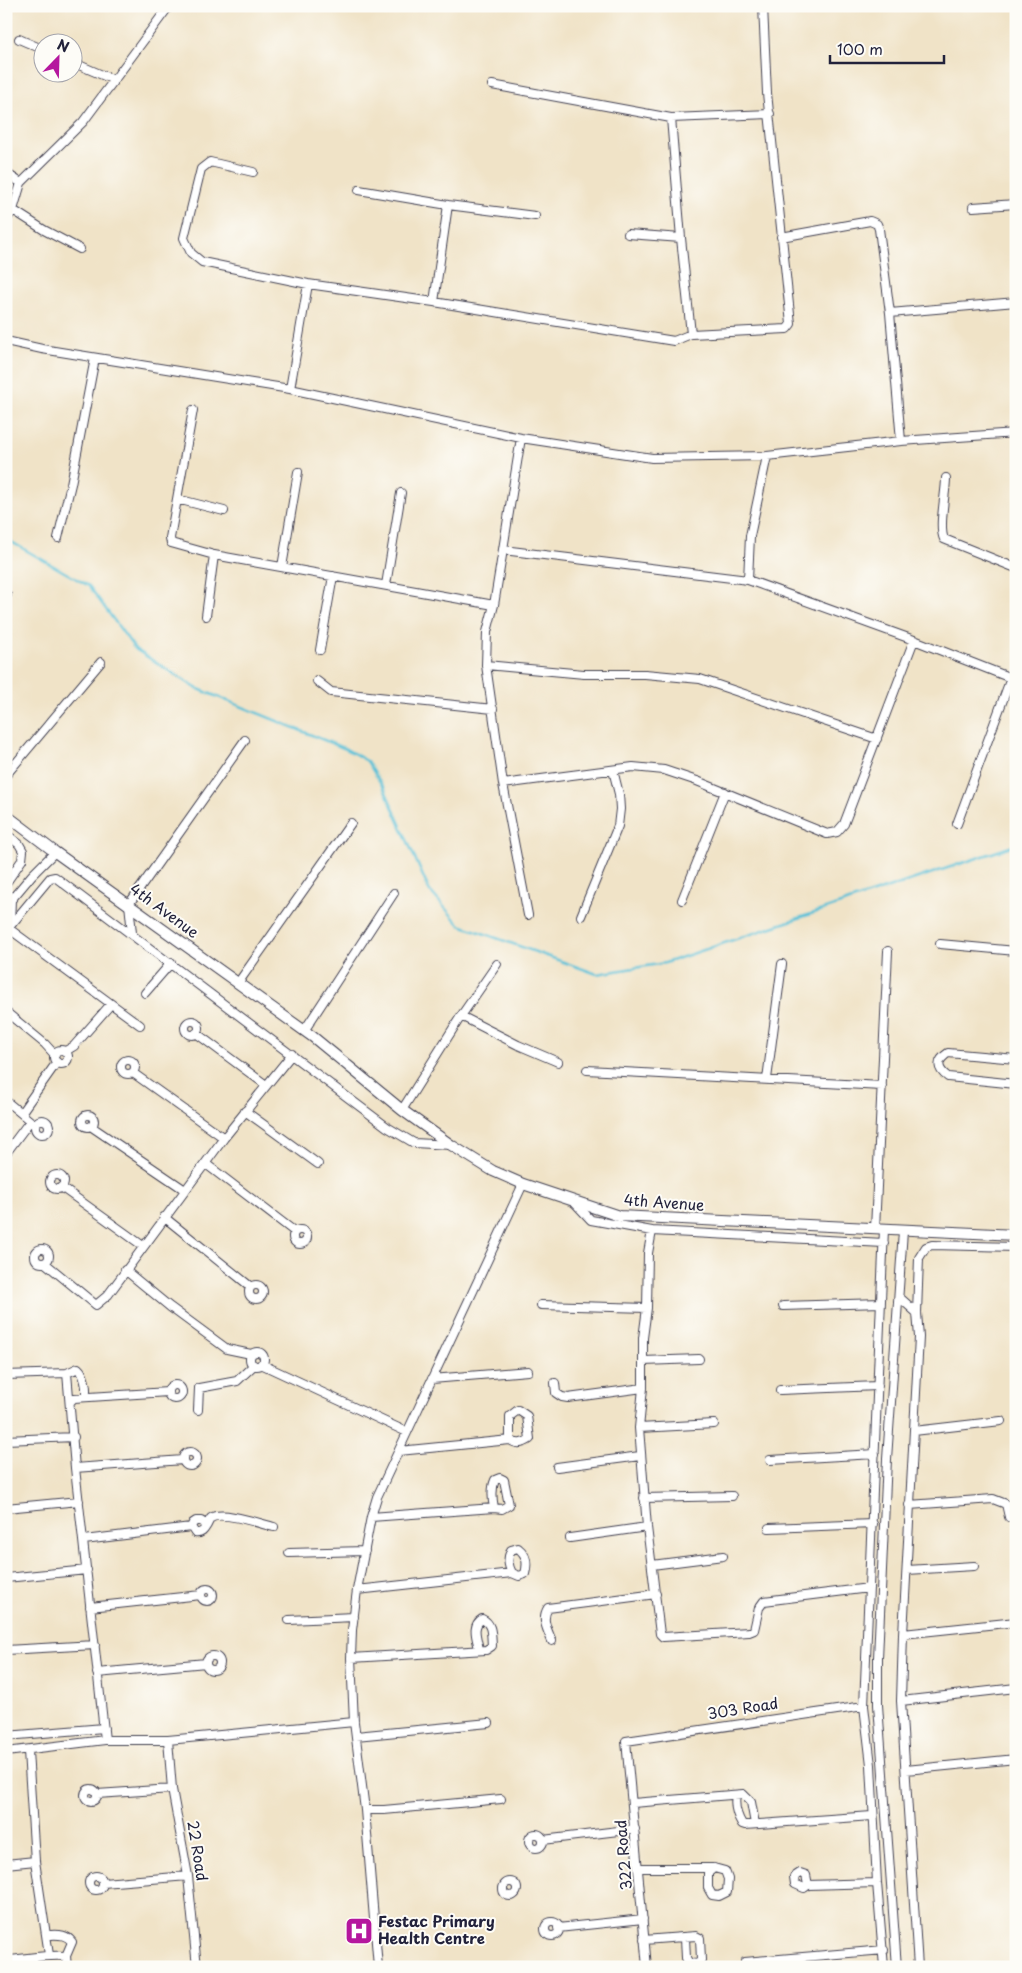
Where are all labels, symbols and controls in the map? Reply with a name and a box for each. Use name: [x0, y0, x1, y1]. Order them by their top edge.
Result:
north arrow: [32, 32, 82, 82]
scale bar: [830, 32, 943, 64]
text: N: [54, 34, 72, 57]
text: 100 m: [837, 37, 883, 60]
street label: 4th Avenue: [126, 877, 204, 943]
street label: 4th Avenue: [623, 1187, 705, 1216]
street label: 303 Road: [706, 1691, 780, 1724]
street label: 22 Road: [182, 1819, 215, 1883]
street label: 322 Road: [608, 1819, 637, 1891]
place label: Festac Primary Health Centre: [378, 1909, 495, 1949]
hospital icon: Festac Primary Health Centre: [344, 1916, 374, 1946]

